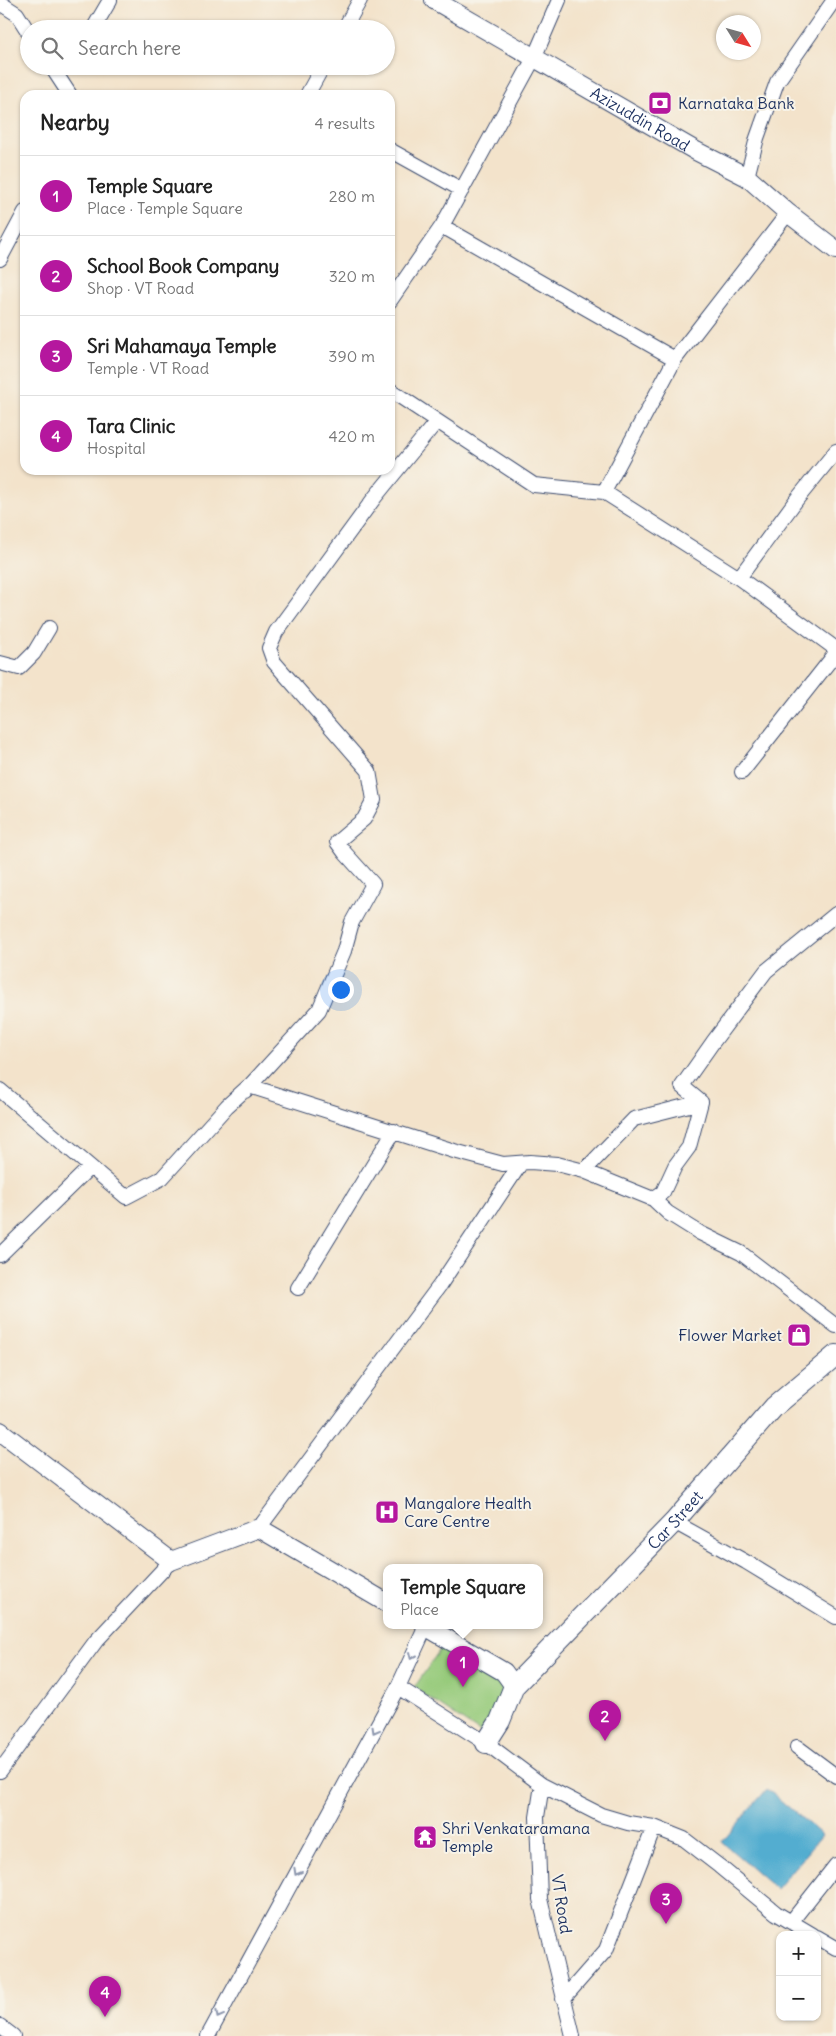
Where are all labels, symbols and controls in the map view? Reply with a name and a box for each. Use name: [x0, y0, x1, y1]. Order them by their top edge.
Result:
north arrow: [716, 15, 761, 60]
search box: [20, 20, 395, 75]
icon: search: [38, 34, 66, 62]
text: Search here: [78, 36, 181, 60]
street label: Azizuddin Road: [587, 82, 694, 155]
bank icon: Karnataka Bank: [647, 90, 673, 116]
place label: Karnataka Bank: [678, 93, 794, 113]
text: Nearby: [40, 109, 110, 136]
text: 4 results: [314, 113, 375, 133]
text: Temple Square: [87, 174, 213, 198]
text: 1: [53, 186, 59, 206]
text: 280 m: [329, 186, 375, 206]
text: Place · Temple Square: [87, 198, 243, 218]
text: School Book Company: [87, 254, 279, 278]
text: 2: [52, 266, 60, 286]
text: 320 m: [329, 266, 375, 286]
text: Shop · VT Road: [87, 278, 194, 298]
text: Sri Mahamaya Temple: [87, 334, 276, 358]
text: 3: [51, 346, 61, 366]
text: 390 m: [328, 346, 375, 366]
text: Temple · VT Road: [87, 358, 209, 378]
text: Tara Clinic: [87, 414, 175, 438]
text: 4: [51, 426, 61, 446]
text: 420 m: [329, 426, 375, 446]
text: Hospital: [87, 438, 146, 458]
your location: [328, 977, 354, 1003]
shop icon: Flower Market: [786, 1322, 812, 1348]
place label: Flower Market: [678, 1325, 783, 1345]
street label: Car Street: [643, 1486, 707, 1553]
place label: Mangalore Health Care Centre: [404, 1493, 532, 1531]
hospital icon: Mangalore Health Care Centre: [374, 1499, 400, 1525]
popup: [383, 1564, 543, 1629]
text: Temple Square: [400, 1575, 526, 1599]
text: Place: [400, 1599, 439, 1619]
pin: 1: [447, 1646, 479, 1687]
one-way arrow: [407, 1651, 418, 1660]
pin: 2: [589, 1700, 621, 1741]
one-way arrow: [371, 1724, 381, 1733]
place label: Shri Venkataramana Temple: [442, 1818, 590, 1856]
temple icon: Shri Venkataramana Temple: [412, 1824, 438, 1850]
one-way arrow: [293, 1867, 303, 1876]
street label: VT Road: [547, 1873, 577, 1935]
pin: 3: [650, 1883, 682, 1924]
map controls: [776, 1931, 821, 2021]
button: +: [776, 1931, 821, 1976]
pin: 4: [89, 1976, 121, 2017]
button: −: [776, 1976, 821, 2021]
one-way arrow: [216, 2010, 226, 2019]

